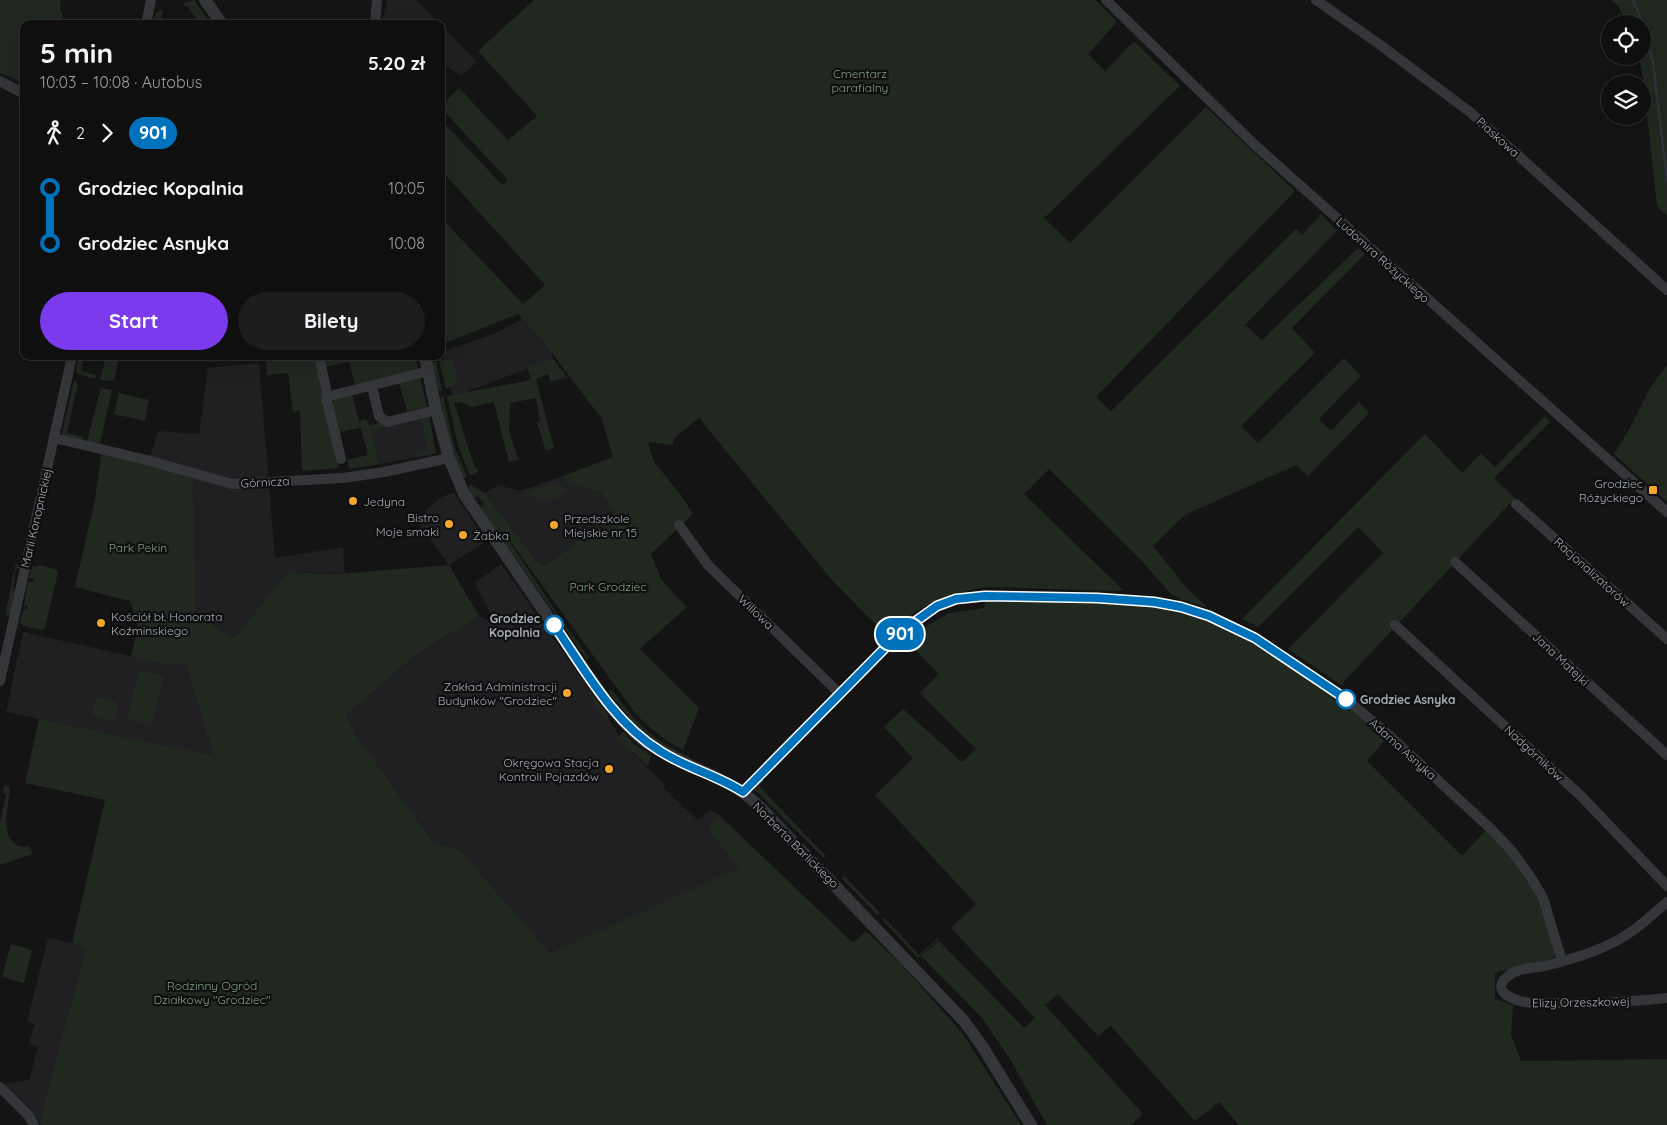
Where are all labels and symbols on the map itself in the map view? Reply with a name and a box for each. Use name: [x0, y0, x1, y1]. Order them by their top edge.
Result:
park label: Cmentarz parafialny: [832, 66, 888, 95]
street label: Piaskowa: [1474, 114, 1522, 160]
street label: Ludomira Różyckiego: [1333, 214, 1433, 306]
street label: Marii Konopnickiej: [17, 467, 55, 569]
street label: Górnicza: [240, 473, 290, 491]
place label: Grodziec Różyckiego: [1579, 476, 1643, 505]
marker: Grodziec Różyckiego: [1647, 484, 1659, 496]
place label: Jedyna: [363, 494, 405, 509]
marker: Jedyna: [347, 495, 359, 507]
place label: Bistro Moje smaki: [376, 510, 439, 539]
place label: Przedszkole Miejskie nr 15: [564, 511, 637, 540]
marker: Bistro Moje smaki: [443, 518, 455, 530]
marker: Przedszkole Miejskie nr 15: [548, 519, 560, 531]
place label: Żabka: [473, 528, 509, 543]
marker: Żabka: [457, 529, 469, 541]
street label: Racjonalizatorów: [1551, 534, 1633, 610]
park label: Park Pekin: [109, 540, 167, 555]
park label: Park Grodziec: [569, 579, 647, 594]
street label: Willowa: [735, 592, 777, 632]
place label: Kościół bł. Honorata Koźminskiego: [111, 609, 222, 638]
place label: Grodziec Kopalnia: [489, 611, 540, 640]
marker: Grodziec Kopalnia: [544, 615, 564, 635]
marker: Kościół bł. Honorata Koźminskiego: [95, 617, 107, 629]
line badge: 901: [871, 618, 929, 650]
street label: Jana Matejki: [1530, 629, 1592, 689]
place label: Zakład Administracji Budynków "Grodziec": [438, 679, 557, 708]
marker: Zakład Administracji Budynków "Grodziec": [561, 687, 573, 699]
marker: Grodziec Asnyka: [1336, 689, 1356, 709]
place label: Grodziec Asnyka: [1360, 692, 1456, 707]
street label: Adama Asnyka: [1367, 715, 1439, 783]
street label: Nadgórników: [1502, 722, 1566, 784]
place label: Okręgowa Stacja Kontroli Pojazdów: [499, 755, 599, 784]
marker: Okręgowa Stacja Kontroli Pojazdów: [603, 763, 615, 775]
street label: Norberta Barlickiego: [750, 799, 842, 891]
park label: Rodzinny Ogród Działkowy "Grodziec": [153, 978, 271, 1007]
street label: Elizy Orzeszkowej: [1532, 994, 1630, 1010]

